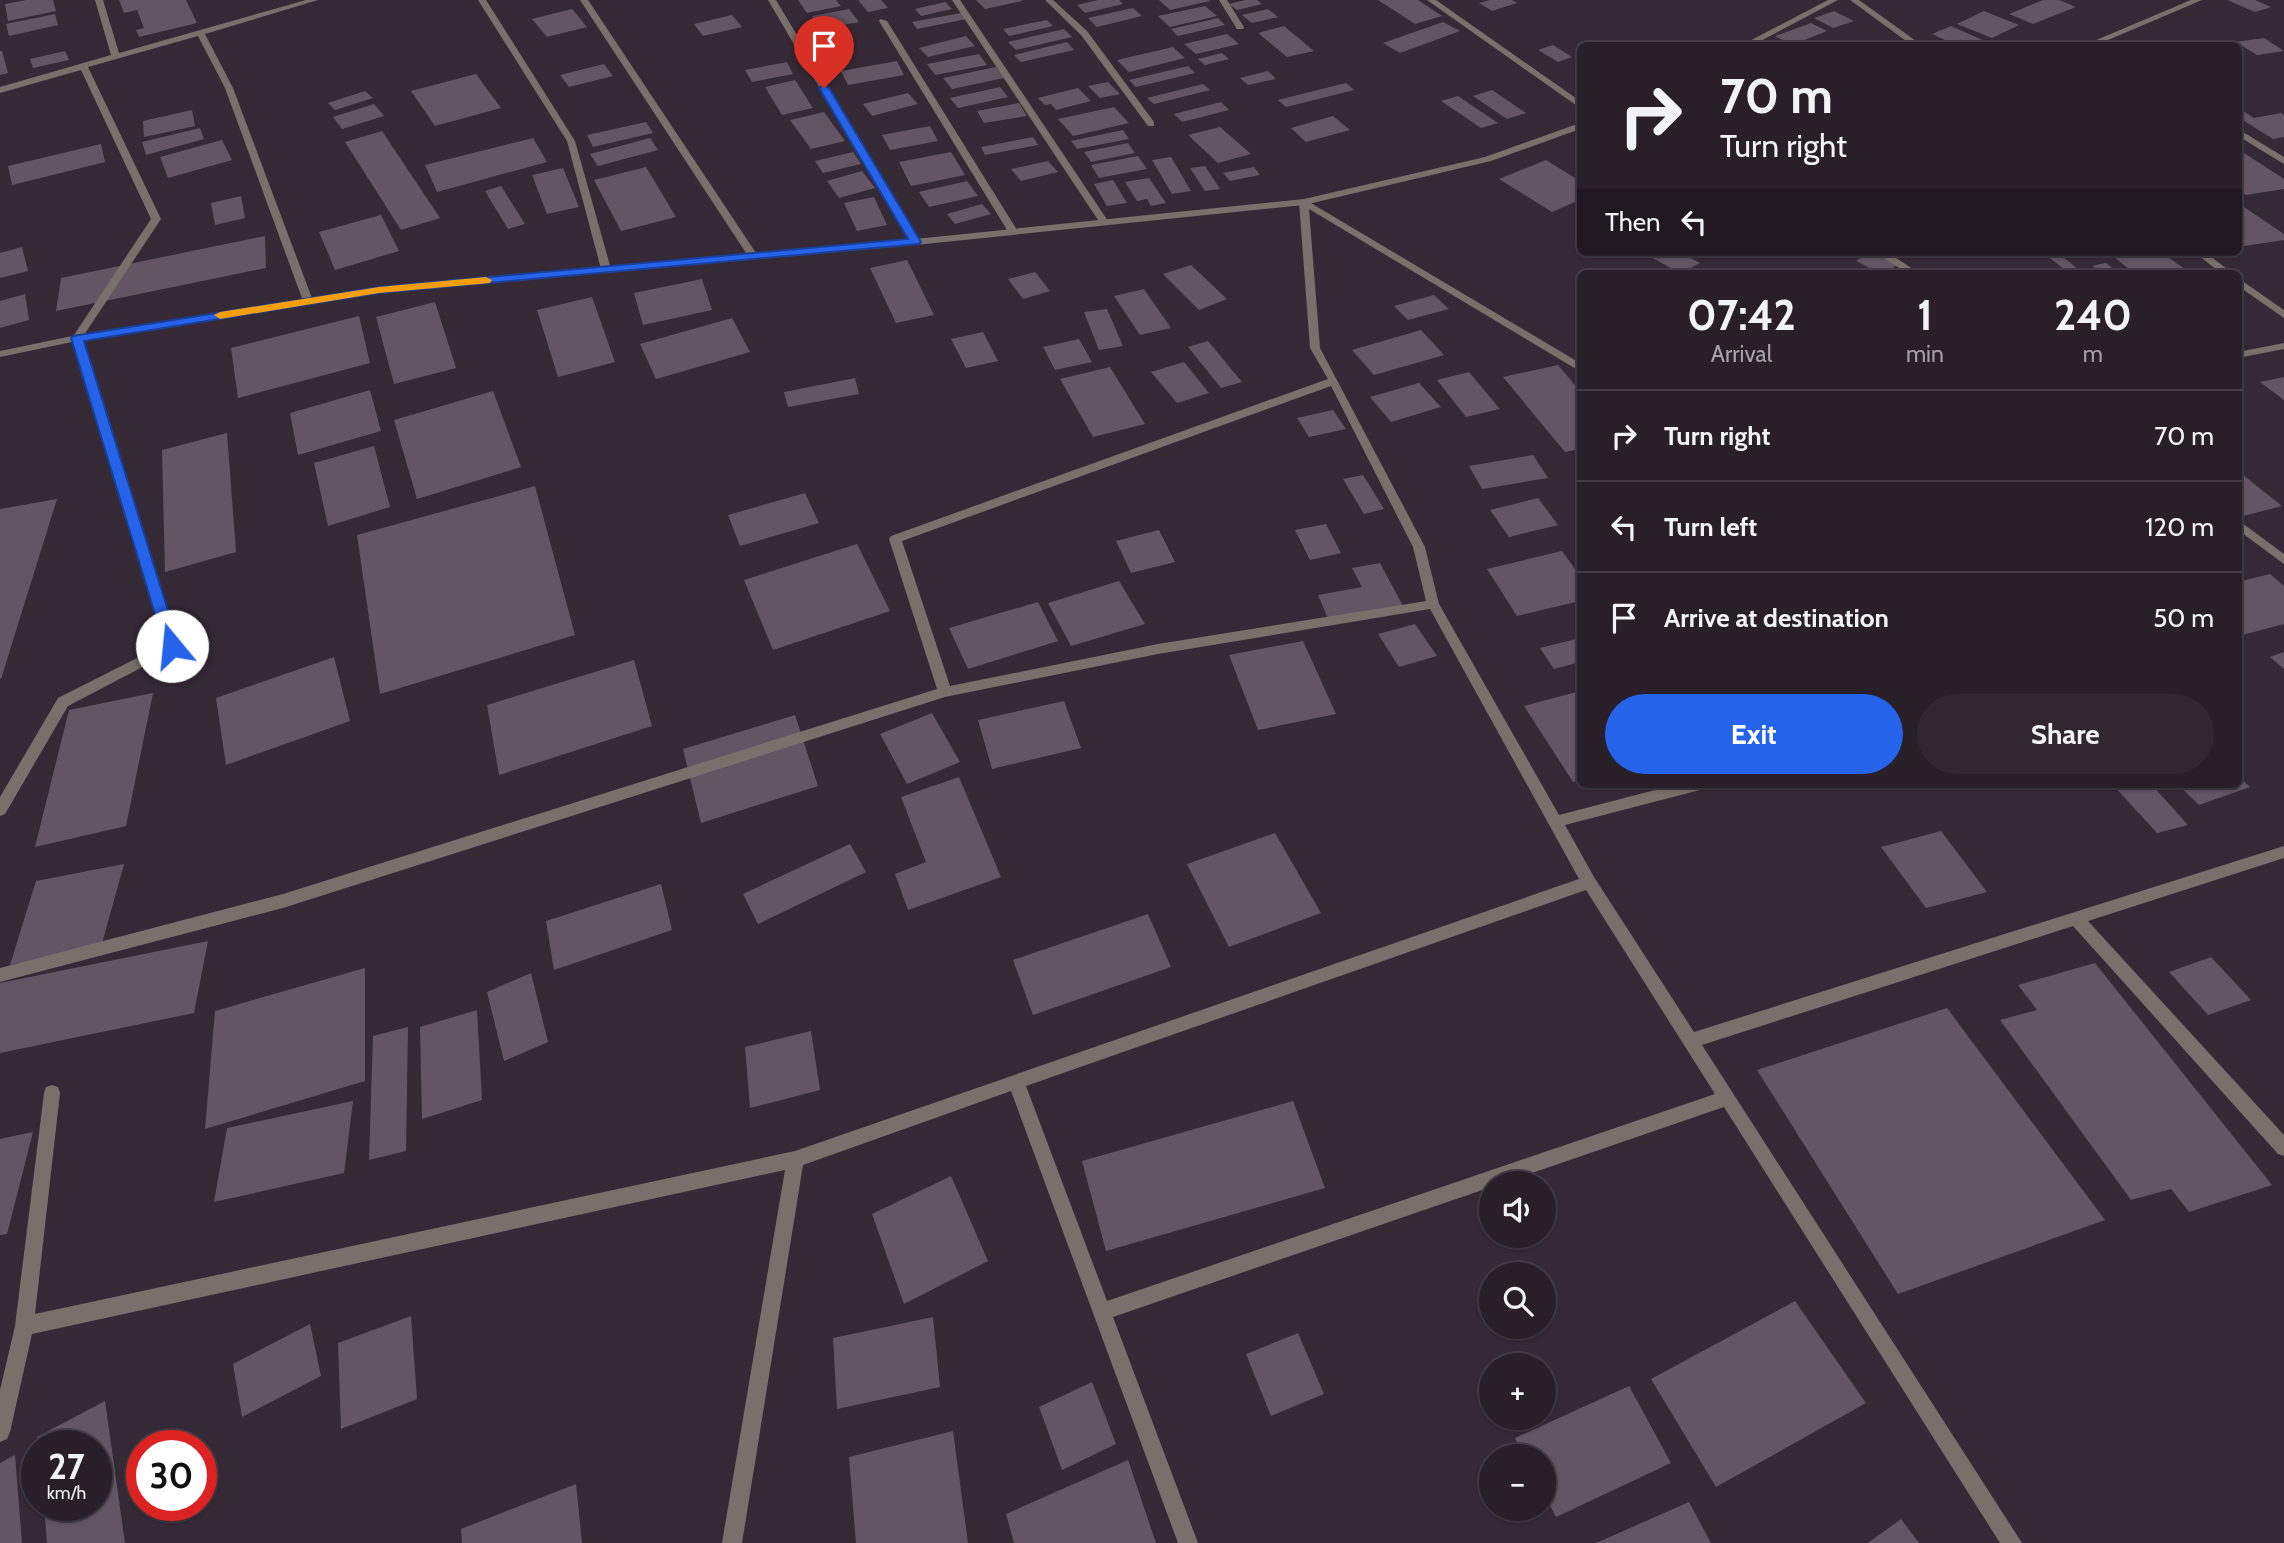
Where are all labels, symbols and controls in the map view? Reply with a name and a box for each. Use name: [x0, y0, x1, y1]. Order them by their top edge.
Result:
pin: [794, 16, 854, 88]
icon: arrive: [805, 27, 843, 65]
text: 70 m: [1720, 66, 1833, 125]
icon: right: [1605, 70, 1696, 161]
text: Turn right: [1720, 126, 1847, 165]
icon: left: [1675, 203, 1713, 241]
text: Then: [1605, 206, 1661, 238]
text: 07:42: [1687, 289, 1796, 341]
text: 1: [1917, 289, 1933, 341]
text: 240: [2054, 289, 2132, 341]
text: Arrival: [1711, 340, 1772, 368]
text: min: [1906, 340, 1944, 368]
text: m: [2083, 340, 2103, 368]
icon: right: [1605, 417, 1643, 455]
text: Turn right: [1664, 420, 1770, 452]
text: 70 m: [2154, 420, 2214, 452]
icon: left: [1605, 508, 1643, 546]
text: Turn left: [1664, 511, 1757, 543]
text: 120 m: [2145, 511, 2214, 543]
icon: arrive: [1605, 599, 1643, 637]
text: Arrive at destination: [1664, 602, 1889, 634]
text: 50 m: [2153, 602, 2214, 634]
position arrow: [135, 609, 209, 683]
button: Exit: [1605, 694, 1903, 774]
button: Share: [1917, 694, 2214, 774]
map controls: [1479, 1171, 1556, 1521]
button: sound: [1479, 1171, 1556, 1248]
button: search: [1479, 1262, 1556, 1339]
button: +: [1479, 1353, 1556, 1430]
speed limit sign: 30: [126, 1430, 217, 1521]
button: −: [1479, 1444, 1556, 1521]
text: 27: [48, 1445, 85, 1488]
text: km/h: [47, 1482, 86, 1504]

